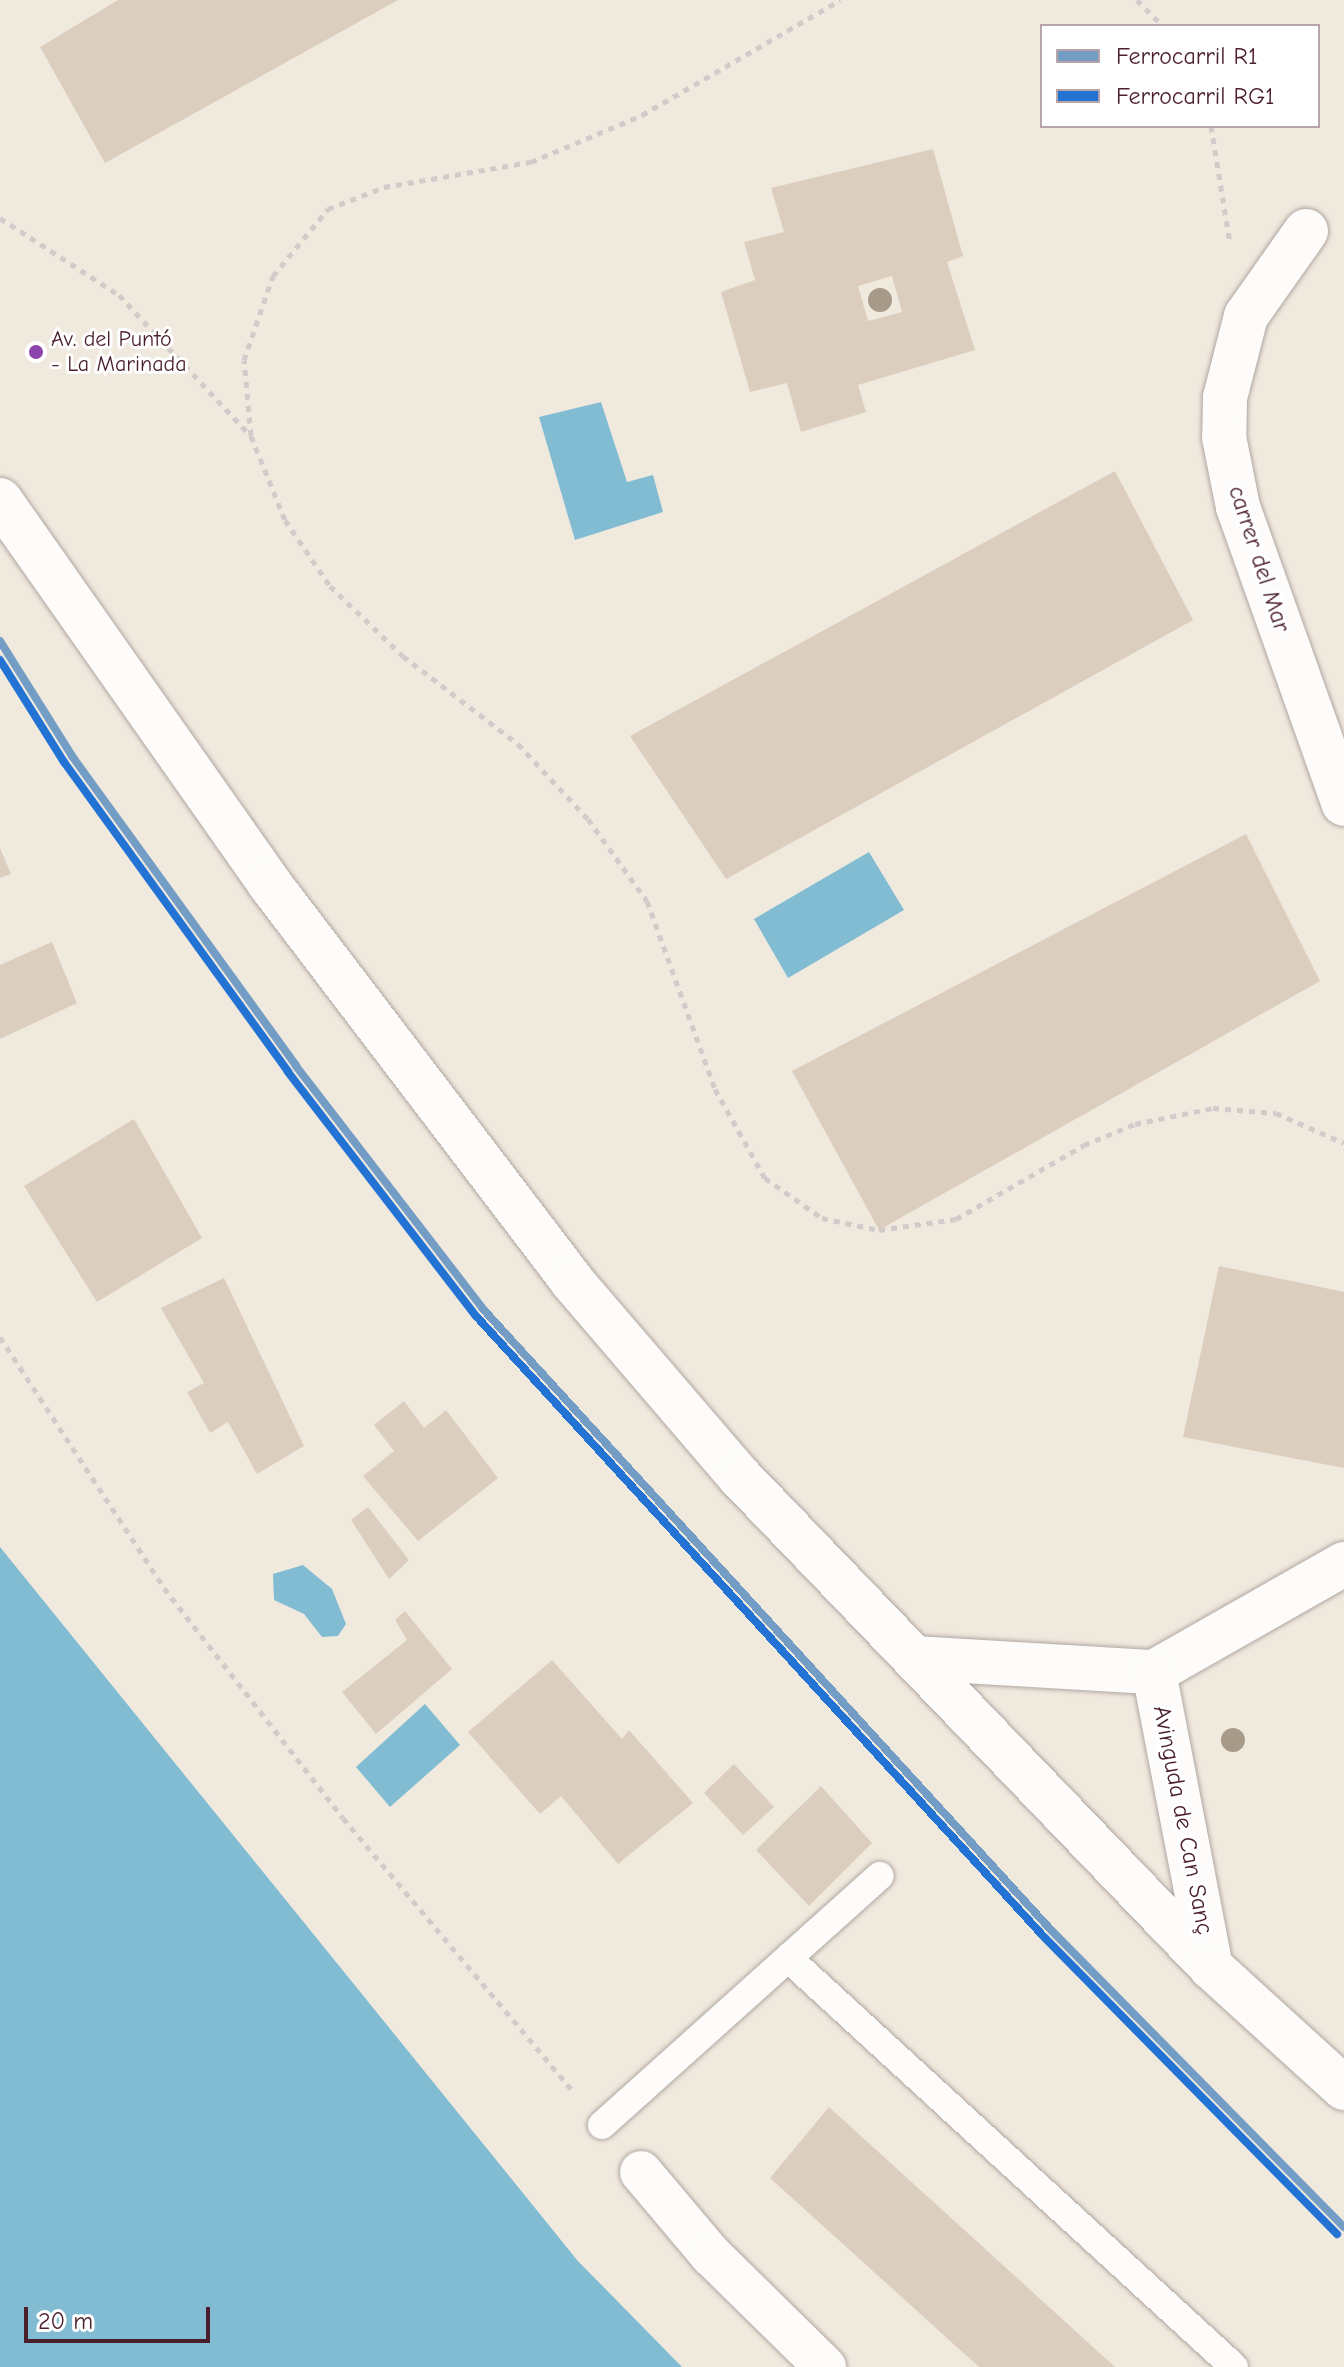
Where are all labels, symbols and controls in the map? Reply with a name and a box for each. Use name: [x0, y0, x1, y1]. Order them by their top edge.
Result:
legend: [1040, 24, 1320, 128]
text: Ferrocarril R1: [1116, 42, 1257, 70]
text: Ferrocarril RG1: [1116, 82, 1275, 110]
place label: Av. del Puntó - La Marinada: [51, 326, 187, 378]
marker: Av. del Puntó - La Marinada: [28, 344, 44, 360]
street label: carrer del Mar: [1222, 482, 1296, 636]
street label: Avinguda de Can Sanç: [1147, 1703, 1219, 1937]
scale bar: [28, 2291, 214, 2341]
text: 20 m: [38, 2307, 93, 2335]

